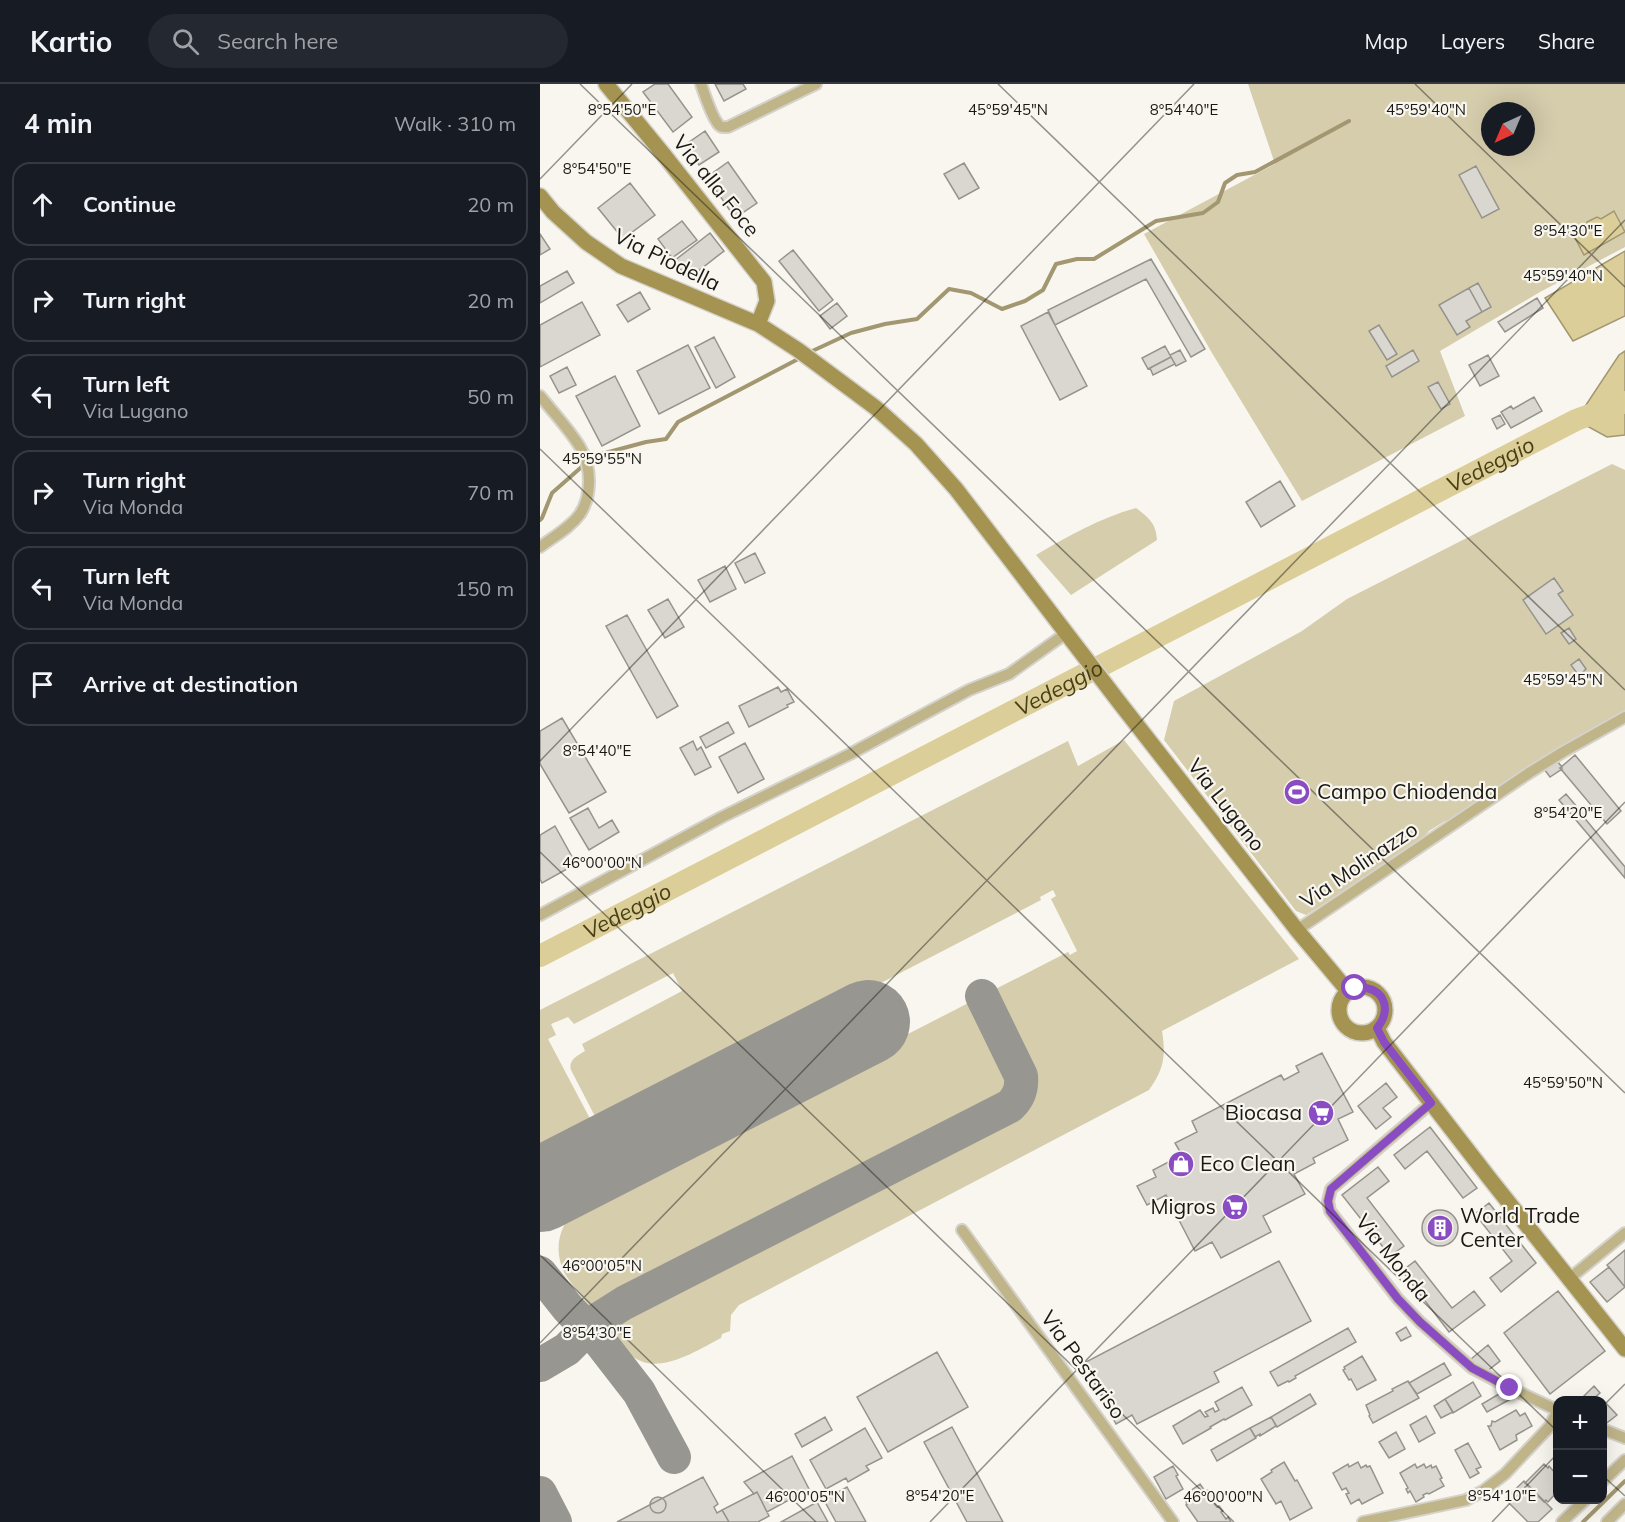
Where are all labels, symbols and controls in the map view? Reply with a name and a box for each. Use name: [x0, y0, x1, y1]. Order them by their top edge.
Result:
search box: [148, 14, 568, 68]
text: Kartio: [30, 24, 112, 59]
icon: search: [169, 25, 202, 58]
text: Search here: [217, 27, 338, 55]
text: Map: [1365, 28, 1408, 54]
text: Layers: [1441, 28, 1505, 54]
text: Share: [1538, 28, 1595, 54]
text: 8°54'50"E: [588, 100, 656, 119]
text: 45°59'45"N: [968, 100, 1048, 119]
text: 8°54'40"E: [1150, 100, 1218, 119]
text: 45°59'40"N: [1386, 100, 1466, 119]
north arrow: [1481, 102, 1535, 156]
text: 4 min: [24, 107, 93, 140]
text: Walk · 310 m: [394, 111, 516, 136]
street label: Via alla Foce: [668, 129, 766, 242]
text: 8°54'50"E: [563, 159, 631, 178]
icon: ahead: [26, 188, 59, 221]
text: Continue: [83, 190, 176, 218]
text: 20 m: [467, 192, 514, 217]
text: 8°54'30"E: [1534, 221, 1602, 240]
street label: Via Piodella: [610, 222, 725, 296]
text: 45°59'40"N: [1523, 266, 1603, 285]
icon: right: [26, 284, 59, 317]
text: Turn right: [83, 286, 186, 314]
text: 20 m: [467, 288, 514, 313]
text: Turn left: [83, 370, 170, 398]
icon: left: [26, 380, 59, 413]
text: 50 m: [467, 384, 514, 409]
text: Via Lugano: [83, 398, 188, 423]
water label: Vedeggio: [1441, 430, 1539, 499]
text: 45°59'55"N: [562, 449, 642, 468]
text: Turn right: [83, 466, 186, 494]
icon: right: [26, 476, 59, 509]
text: 70 m: [467, 480, 514, 505]
text: Via Monda: [83, 494, 183, 519]
text: Turn left: [83, 562, 170, 590]
icon: left: [26, 572, 59, 605]
text: 150 m: [455, 576, 514, 601]
text: Via Monda: [83, 590, 183, 615]
water label: Vedeggio: [1010, 653, 1108, 722]
icon: arrive: [26, 668, 59, 701]
text: Arrive at destination: [83, 670, 298, 698]
text: 45°59'45"N: [1523, 670, 1603, 689]
text: 8°54'40"E: [563, 741, 631, 760]
street label: Via Lugano: [1182, 753, 1271, 856]
sports icon: Campo Chiodenda: [1282, 777, 1312, 807]
place label: Campo Chiodenda: [1317, 778, 1497, 804]
text: 8°54'20"E: [1534, 803, 1602, 822]
street label: Via Molinazzo: [1295, 815, 1422, 913]
text: 46°00'00"N: [562, 853, 642, 872]
water label: Vedeggio: [578, 877, 676, 945]
route start: [1341, 974, 1367, 1000]
text: 45°59'50"N: [1523, 1073, 1603, 1092]
supermarket icon: Biocasa: [1306, 1098, 1336, 1128]
place label: Biocasa: [1225, 1099, 1302, 1125]
shop icon: Eco Clean: [1166, 1149, 1196, 1179]
place label: Eco Clean: [1200, 1150, 1296, 1176]
supermarket icon: Migros: [1220, 1192, 1250, 1222]
place label: Migros: [1150, 1193, 1216, 1219]
place label: World Trade Center: [1460, 1202, 1580, 1252]
street label: Via Monda: [1351, 1208, 1437, 1306]
building icon: World Trade Center: [1425, 1213, 1455, 1243]
text: 46°00'05"N: [562, 1256, 642, 1275]
street label: Via Pestariso: [1036, 1305, 1132, 1424]
text: 8°54'30"E: [563, 1323, 631, 1342]
route end: [1496, 1374, 1522, 1400]
map controls: [1553, 1396, 1607, 1504]
button: +: [1553, 1396, 1607, 1450]
button: −: [1553, 1450, 1607, 1504]
text: 8°54'20"E: [906, 1486, 974, 1505]
text: 8°54'10"E: [1468, 1486, 1536, 1505]
text: 46°00'05"N: [765, 1487, 845, 1506]
text: 46°00'00"N: [1183, 1487, 1263, 1506]

